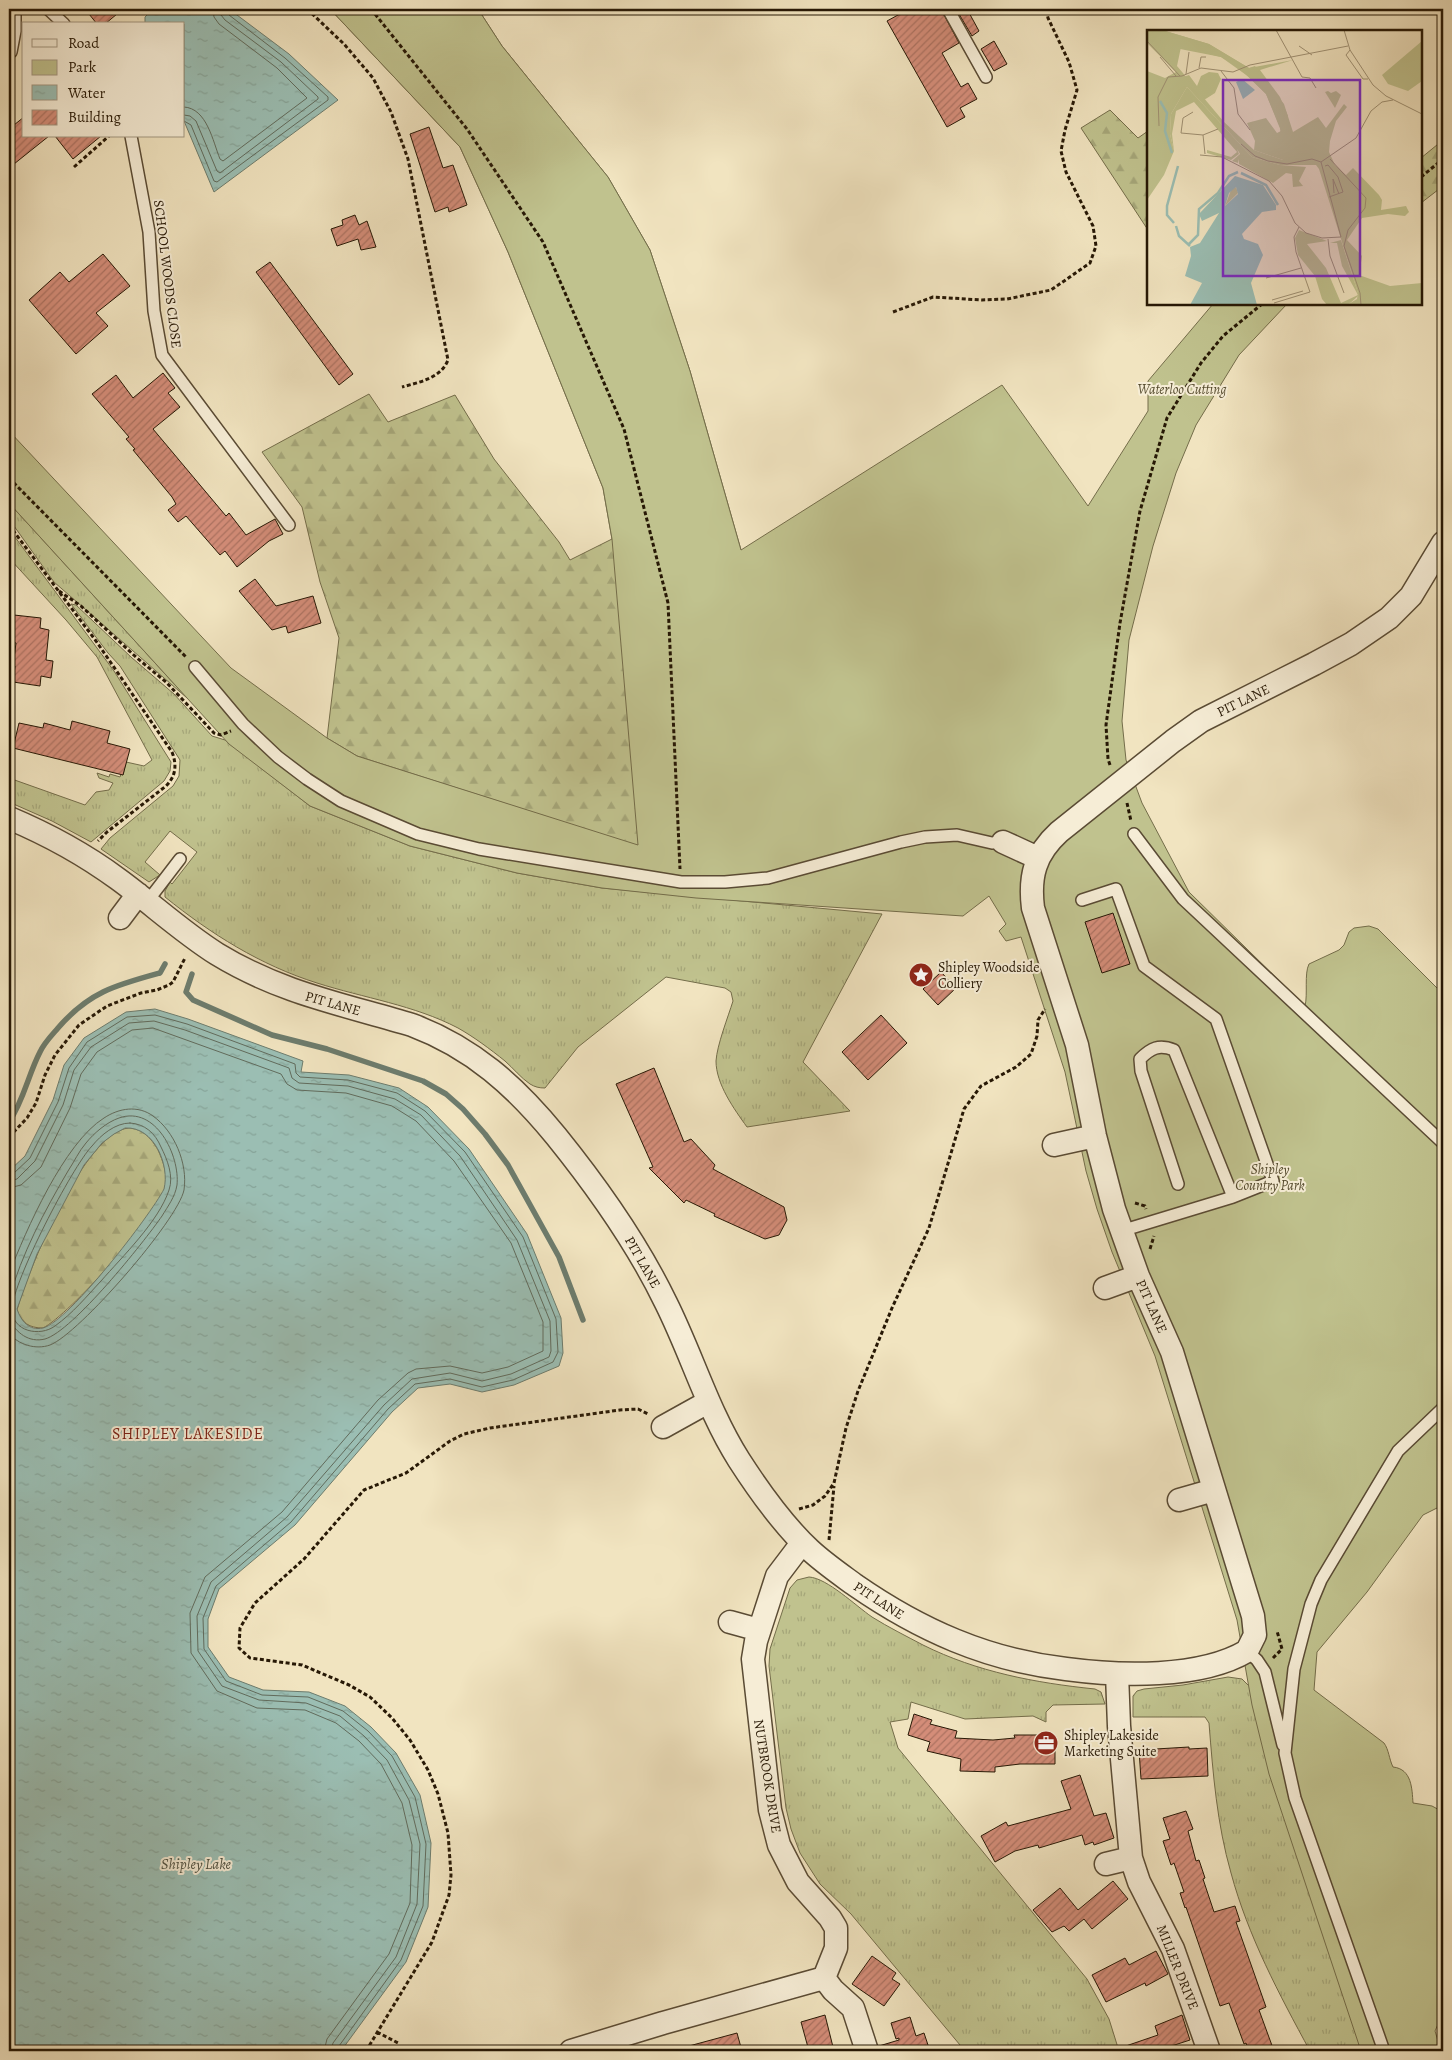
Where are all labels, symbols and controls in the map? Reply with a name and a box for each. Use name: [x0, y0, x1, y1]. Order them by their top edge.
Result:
legend: [22, 22, 185, 138]
inset map: [1147, 30, 1422, 305]
text: Road: [68, 33, 100, 53]
text: Park: [68, 57, 97, 77]
text: Water: [67, 83, 105, 103]
text: Building: [68, 107, 121, 127]
street label: SCHOOL WOODS CLOSE: [149, 199, 186, 349]
park label: Waterloo Cutting: [1138, 380, 1227, 399]
street label: PIT LANE: [1213, 679, 1273, 721]
place label: Shipley Woodside Colliery: [938, 958, 1040, 993]
place icon: Shipley Woodside Colliery: [908, 962, 934, 988]
street label: PIT LANE: [303, 987, 363, 1020]
park label: Shipley Country Park: [1235, 1160, 1305, 1195]
street label: PIT LANE: [620, 1233, 665, 1292]
street label: PIT LANE: [1131, 1276, 1172, 1336]
district label: SHIPLEY LAKESIDE: [112, 1423, 264, 1445]
street label: PIT LANE: [850, 1577, 908, 1624]
street label: NUTBROOK DRIVE: [749, 1718, 786, 1834]
place label: Shipley Lakeside Marketing Suite: [1064, 1726, 1159, 1761]
office icon: Shipley Lakeside Marketing Suite: [1033, 1730, 1059, 1756]
water label: Shipley Lake: [161, 1854, 232, 1874]
street label: MILLER DRIVE: [1152, 1922, 1203, 2013]

